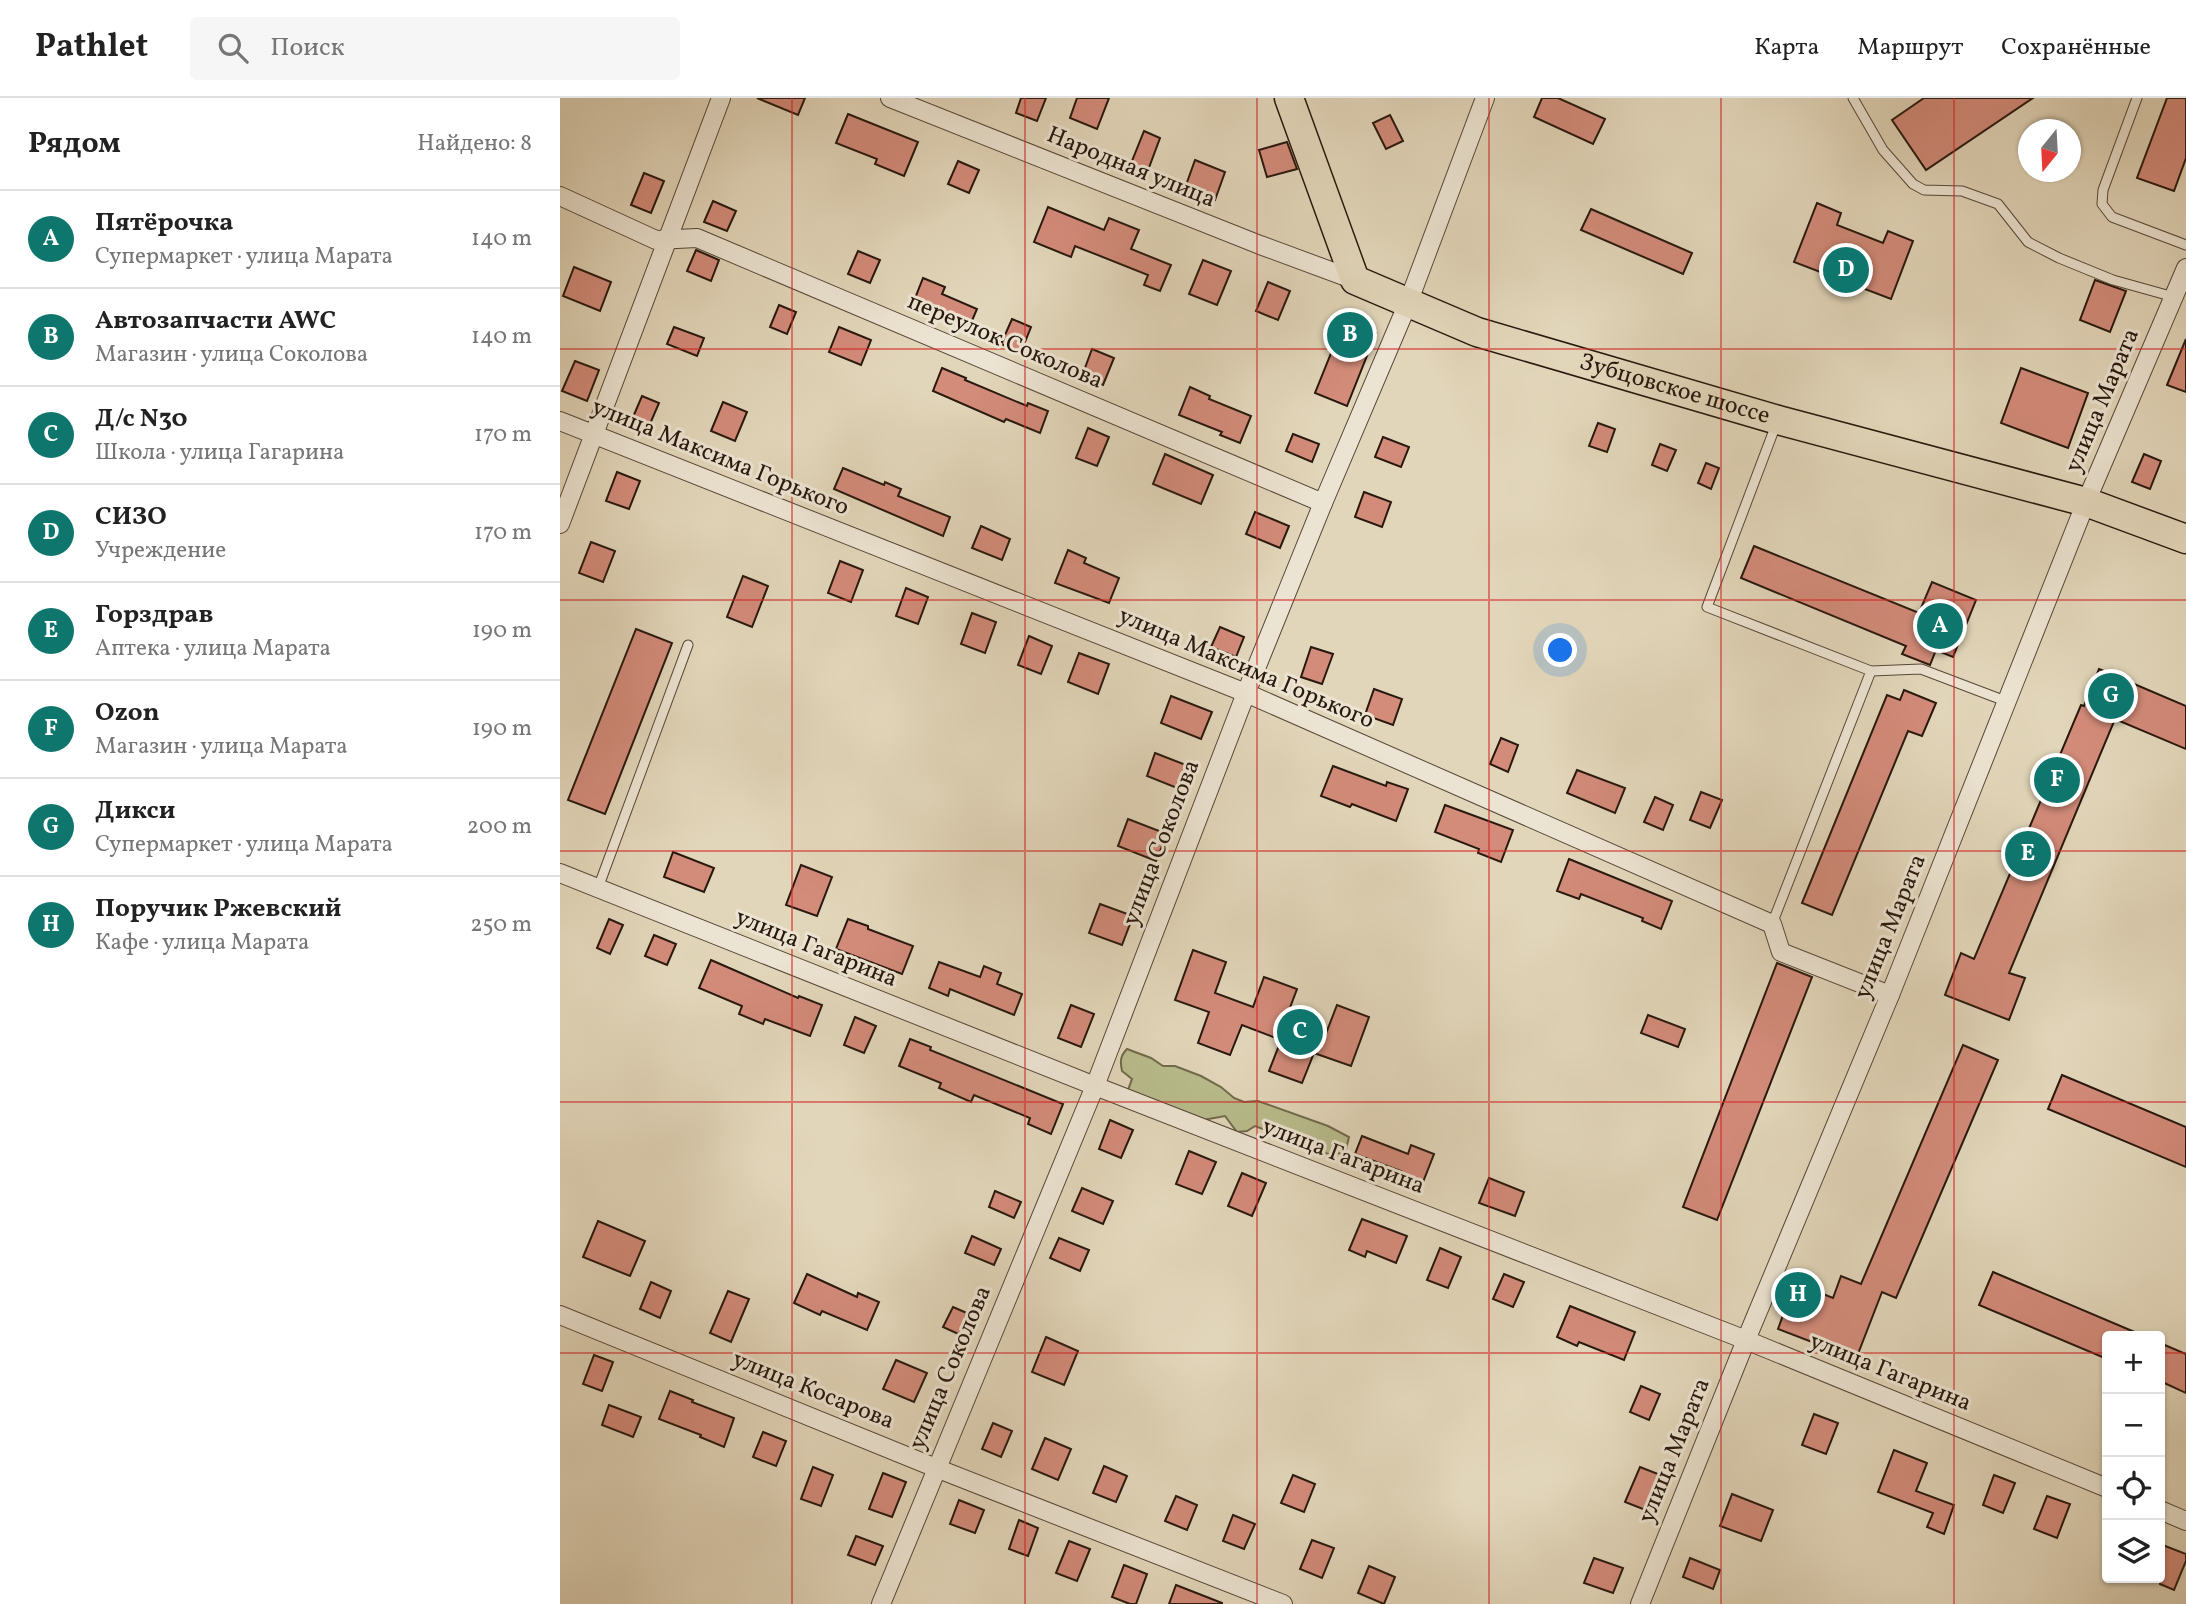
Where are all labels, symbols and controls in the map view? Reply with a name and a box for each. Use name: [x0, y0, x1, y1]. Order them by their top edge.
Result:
search box: [190, 17, 680, 80]
text: Pathlet: [35, 25, 148, 71]
icon: search: [214, 29, 252, 67]
text: Поиск: [270, 30, 345, 66]
text: Карта: [1754, 31, 1819, 65]
text: Маршрут: [1857, 31, 1963, 65]
text: Сохранённые: [2001, 31, 2151, 65]
street label: Народная улица: [1041, 119, 1221, 217]
north arrow: [2018, 119, 2081, 182]
text: Рядом: [28, 123, 121, 165]
text: Найдено: 8: [417, 128, 532, 160]
text: Пятёрочка: [95, 205, 233, 241]
text: A: [43, 223, 59, 255]
text: 140 m: [471, 223, 532, 255]
text: Супермаркет · улица Марата: [95, 241, 393, 273]
pin: D: [1823, 244, 1869, 296]
street label: переулок Соколова: [902, 285, 1108, 399]
text: Автозапчасти AWC: [95, 303, 336, 339]
pin: B: [1327, 309, 1373, 361]
text: B: [43, 321, 59, 353]
text: 140 m: [471, 321, 532, 353]
street label: улица Марата: [2057, 324, 2149, 478]
text: Магазин · улица Соколова: [95, 339, 368, 371]
street label: Зубцовское шоссе: [1575, 346, 1774, 434]
street label: улица Максима Горького: [586, 391, 854, 525]
text: Д/с N30: [95, 401, 188, 437]
text: C: [44, 419, 58, 451]
text: 170 m: [474, 419, 532, 451]
text: Школа · улица Гагарина: [95, 437, 344, 469]
text: СИЗО: [95, 499, 167, 535]
text: D: [43, 517, 59, 549]
text: 170 m: [474, 517, 532, 549]
text: Учреждение: [95, 535, 226, 567]
text: Горздрав: [95, 597, 213, 633]
street label: улица Максима Горького: [1113, 600, 1379, 738]
pin: A: [1917, 600, 1963, 652]
text: E: [44, 615, 58, 647]
text: 190 m: [472, 615, 532, 647]
text: Аптека · улица Марата: [95, 633, 331, 665]
your location: [1543, 633, 1577, 667]
pin: G: [2088, 670, 2134, 722]
text: Ozon: [95, 695, 160, 731]
text: F: [44, 713, 58, 745]
text: 190 m: [472, 713, 532, 745]
text: Магазин · улица Марата: [95, 731, 348, 763]
pin: F: [2034, 754, 2080, 806]
street label: улица Соколова: [1115, 755, 1209, 931]
text: Дикси: [95, 793, 175, 829]
text: G: [43, 811, 59, 843]
text: 200 m: [467, 811, 532, 843]
pin: E: [2005, 828, 2051, 880]
text: Супермаркет · улица Марата: [95, 829, 393, 861]
street label: улица Марата: [1846, 849, 1936, 1005]
text: Поручик Ржевский: [95, 891, 342, 927]
street label: улица Гагарина: [730, 901, 902, 997]
text: H: [42, 909, 60, 941]
text: 250 m: [470, 909, 532, 941]
text: Кафе · улица Марата: [95, 927, 309, 959]
pin: C: [1277, 1006, 1323, 1058]
street label: улица Гагарина: [1257, 1110, 1429, 1204]
pin: H: [1775, 1269, 1821, 1321]
street label: улица Соколова: [901, 1281, 1001, 1455]
street label: улица Гагарина: [1804, 1325, 1976, 1421]
map controls: [2102, 1331, 2165, 1583]
button: +: [2102, 1331, 2165, 1394]
street label: улица Косарова: [727, 1343, 899, 1439]
street label: улица Марата: [1630, 1373, 1720, 1529]
button: −: [2102, 1394, 2165, 1457]
button: locate: [2102, 1457, 2165, 1520]
button: layers: [2102, 1520, 2165, 1583]

